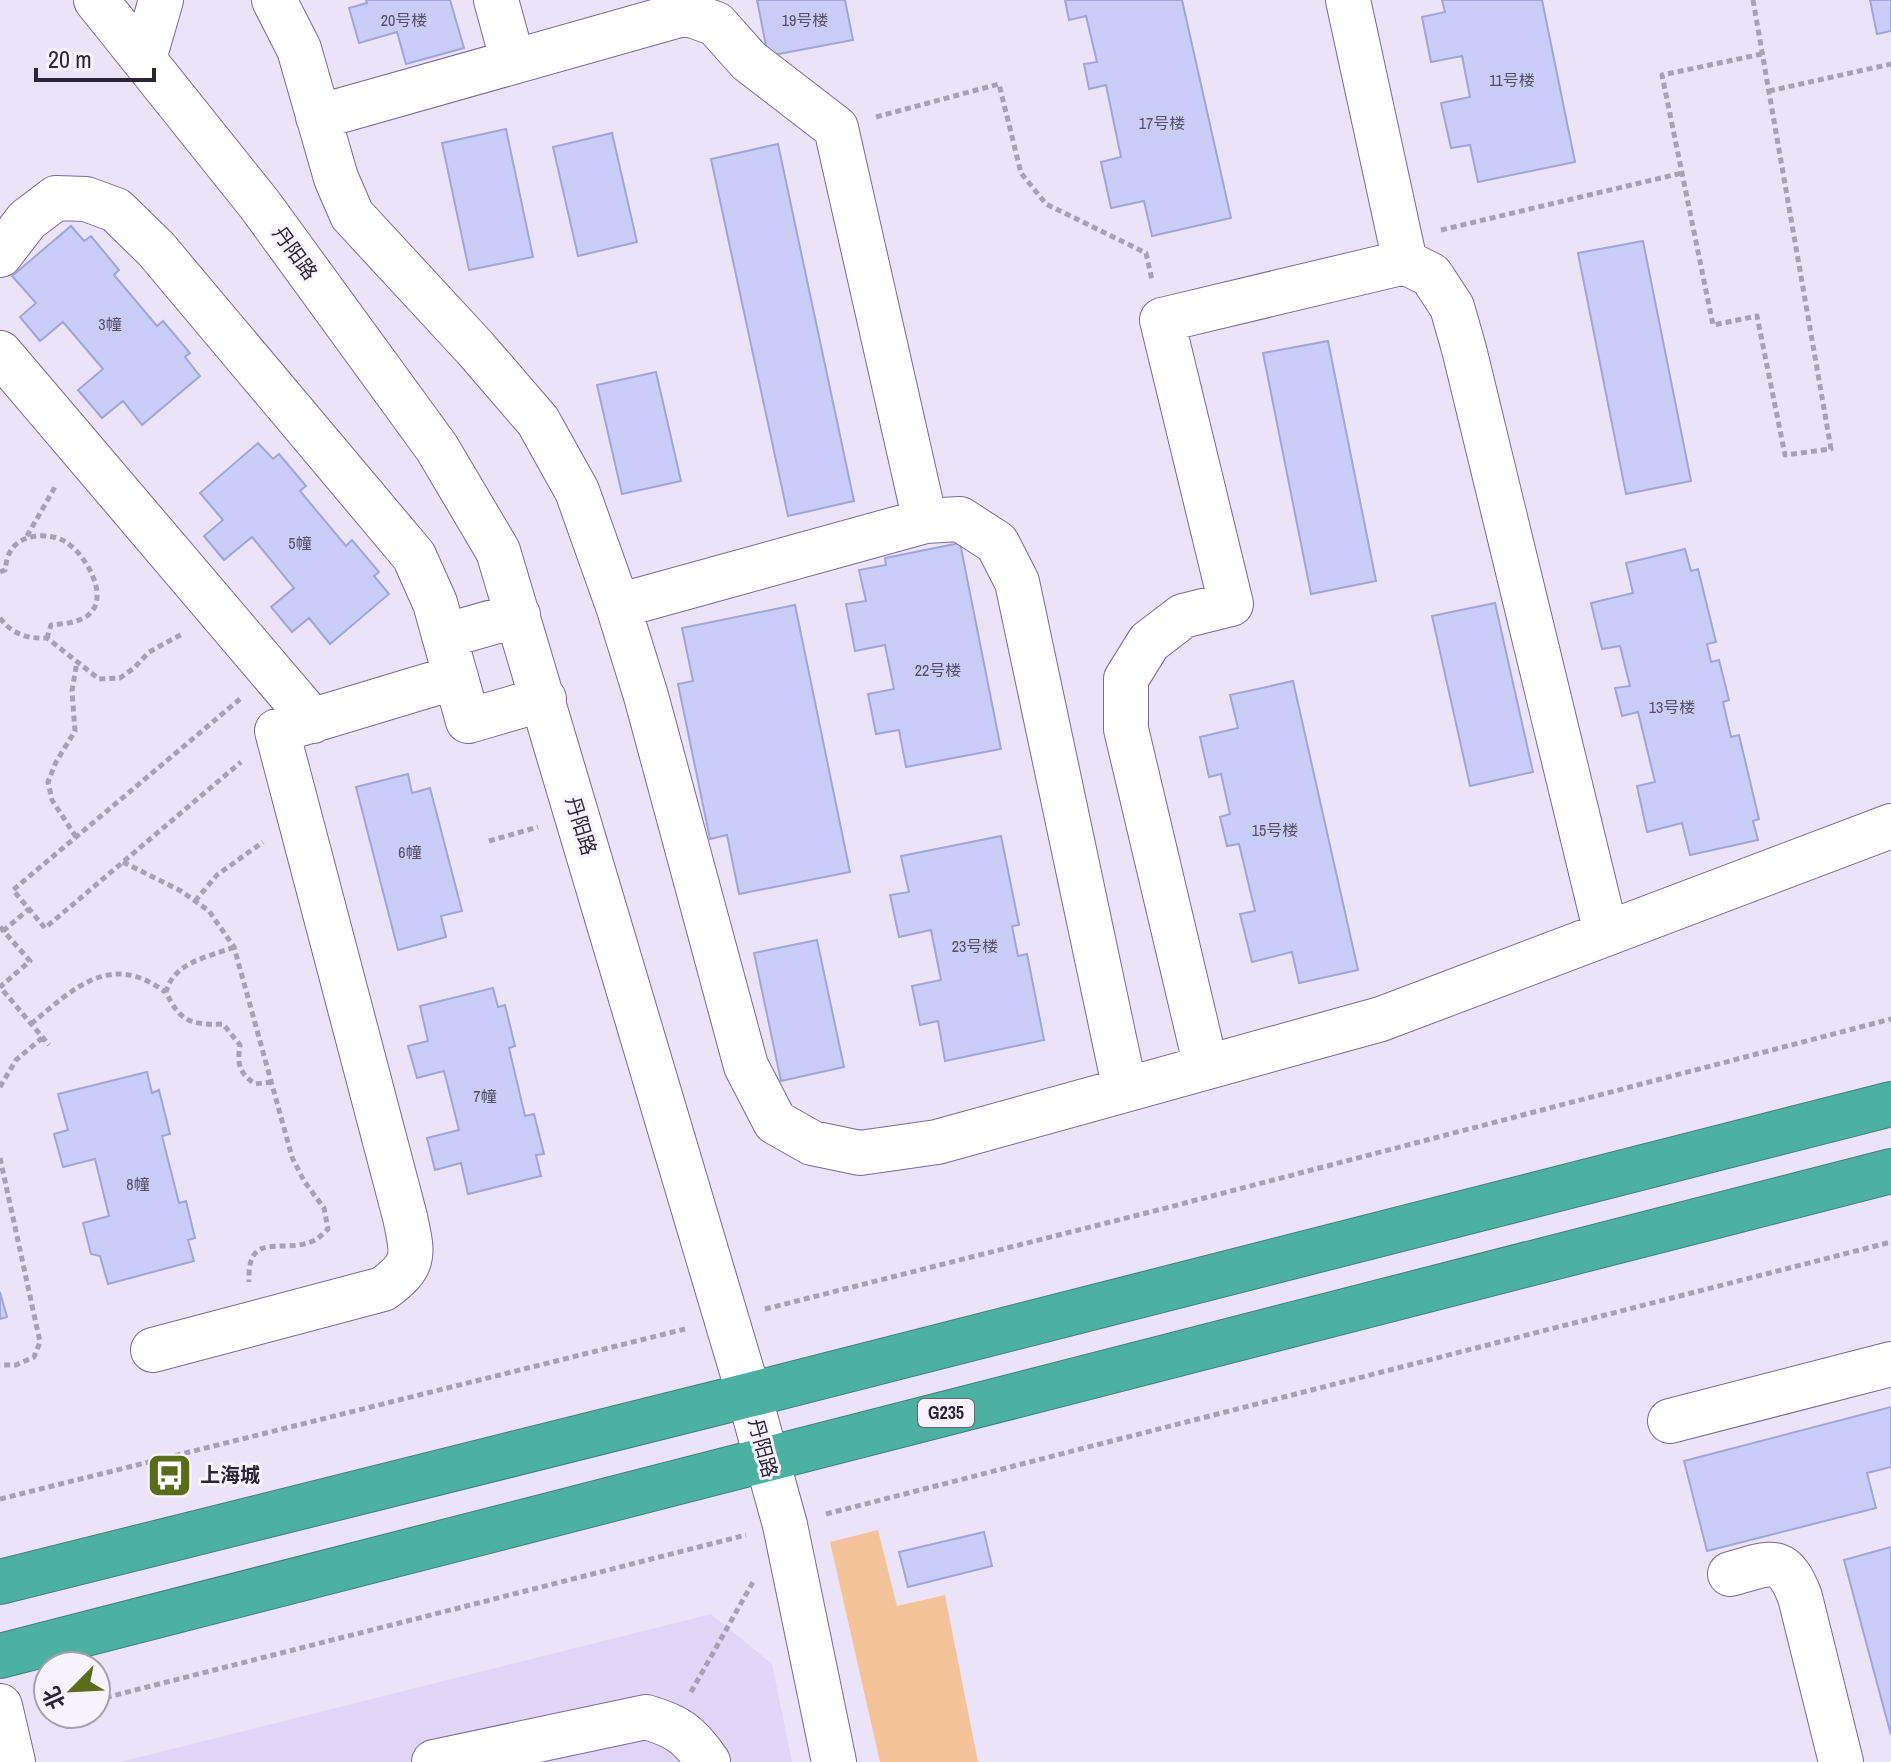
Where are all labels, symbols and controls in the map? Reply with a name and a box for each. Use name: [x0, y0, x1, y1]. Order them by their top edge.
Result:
house number: 20号楼: [381, 9, 427, 31]
house number: 19号楼: [782, 9, 828, 31]
scale bar: [36, 32, 154, 82]
text: 20 m: [48, 43, 92, 75]
house number: 11号楼: [1489, 69, 1535, 91]
house number: 17号楼: [1139, 112, 1185, 134]
street label: 丹阳路: [267, 221, 324, 285]
house number: 3幢: [98, 313, 122, 335]
house number: 5幢: [288, 532, 312, 554]
house number: 22号楼: [915, 659, 961, 681]
house number: 13号楼: [1649, 696, 1695, 718]
street label: 丹阳路: [560, 793, 603, 858]
house number: 15号楼: [1252, 819, 1298, 841]
house number: 6幢: [398, 841, 422, 863]
house number: 23号楼: [952, 935, 998, 957]
house number: 7幢: [473, 1085, 497, 1107]
house number: 8幢: [126, 1173, 150, 1195]
road number: G235: [918, 1399, 974, 1427]
street label: 丹阳路: [743, 1415, 784, 1480]
bus stop icon: 上海城: [145, 1451, 193, 1499]
place label: 上海城: [200, 1461, 260, 1488]
north arrow: [32, 1650, 112, 1730]
text: 北: [36, 1682, 72, 1714]

